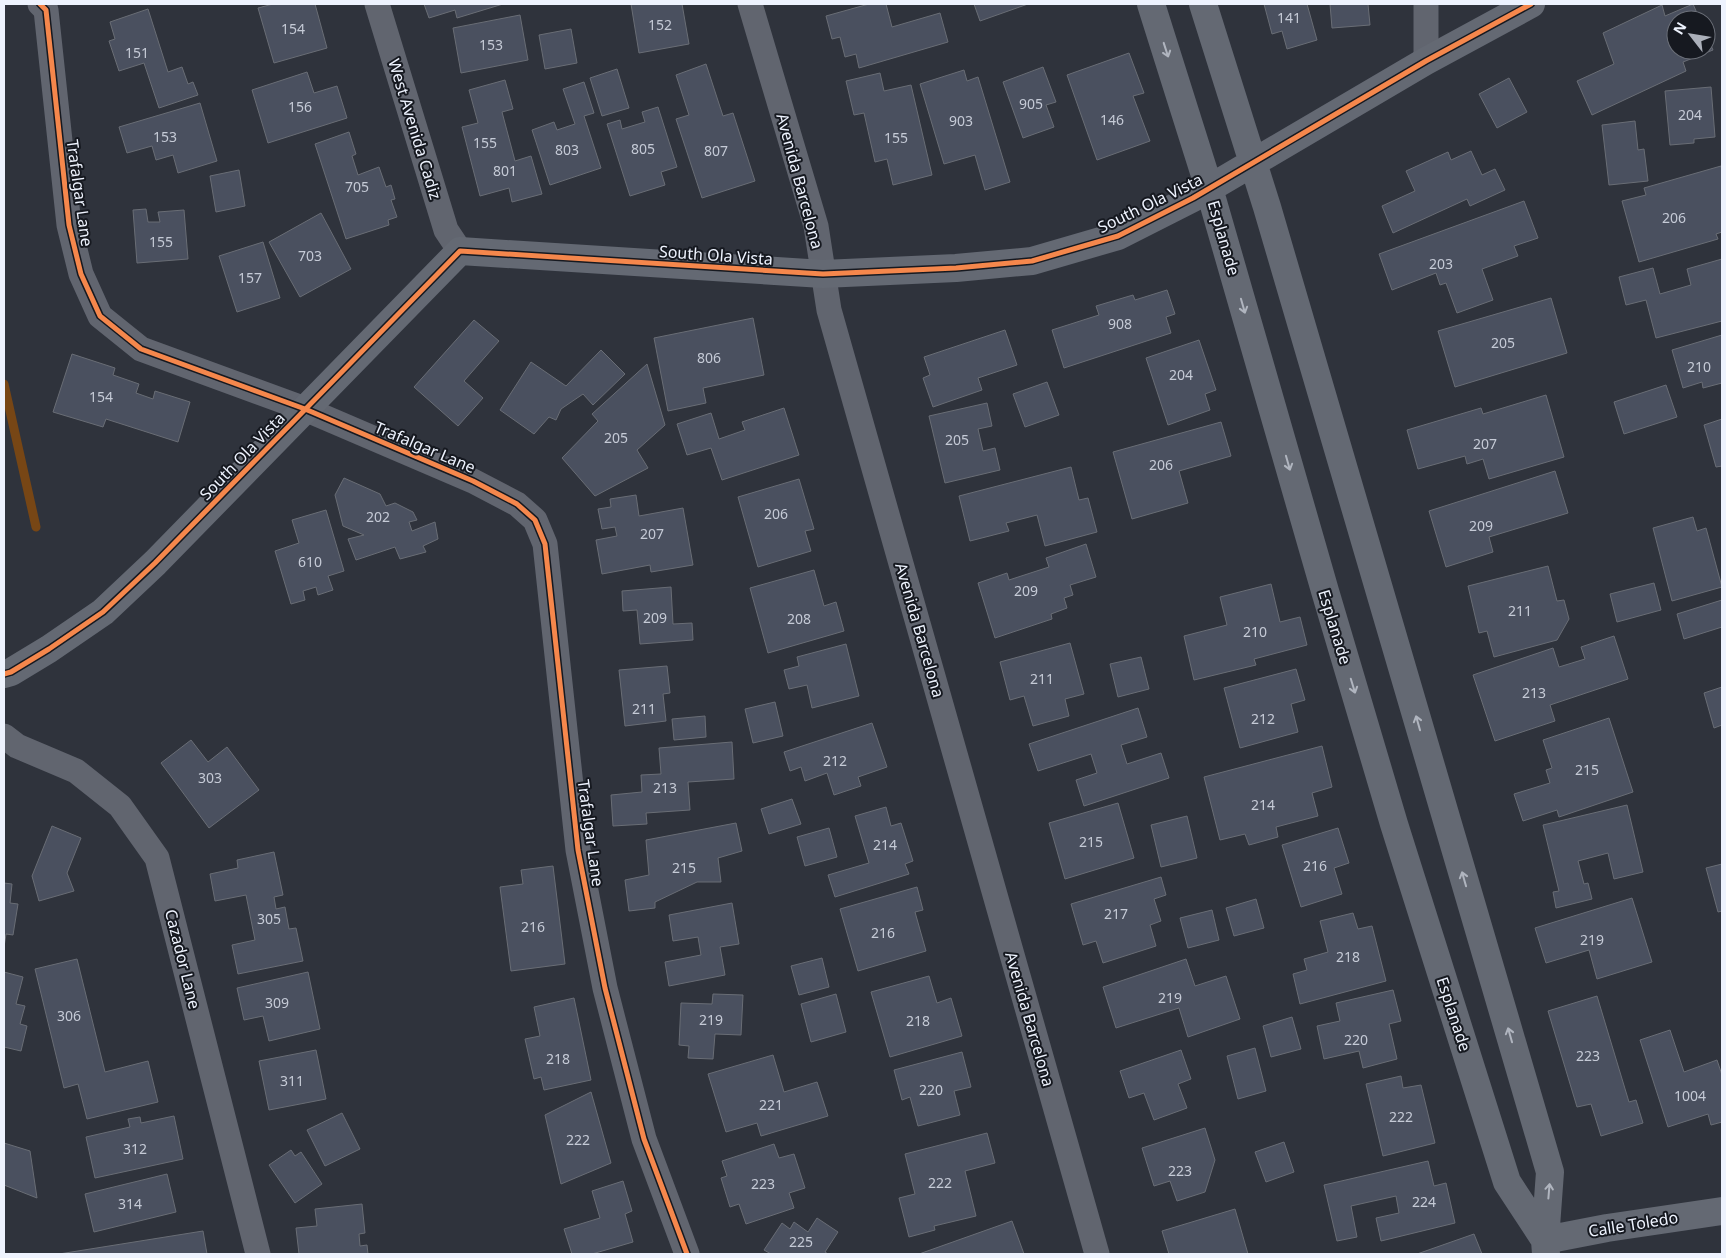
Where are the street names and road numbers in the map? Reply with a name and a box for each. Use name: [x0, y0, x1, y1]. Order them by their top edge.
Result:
street label: West Avenida Cadiz: [383, 56, 447, 202]
street label: Avenida Barcelona: [771, 111, 829, 251]
street label: Trafalgar Lane: [62, 138, 98, 248]
street label: South Ola Vista: [1094, 168, 1206, 238]
street label: Esplanade: [1203, 198, 1245, 278]
street label: South Ola Vista: [658, 240, 774, 270]
street label: South Ola Vista: [194, 407, 290, 505]
street label: Trafalgar Lane: [371, 416, 479, 478]
street label: Avenida Barcelona: [890, 560, 950, 700]
street label: Esplanade: [1313, 587, 1357, 667]
street label: Trafalgar Lane: [573, 778, 609, 888]
street label: Cazador Lane: [160, 907, 206, 1011]
street label: Avenida Barcelona: [1000, 949, 1060, 1089]
street label: Esplanade: [1432, 974, 1476, 1054]
street label: Calle Toledo: [1587, 1206, 1679, 1242]

